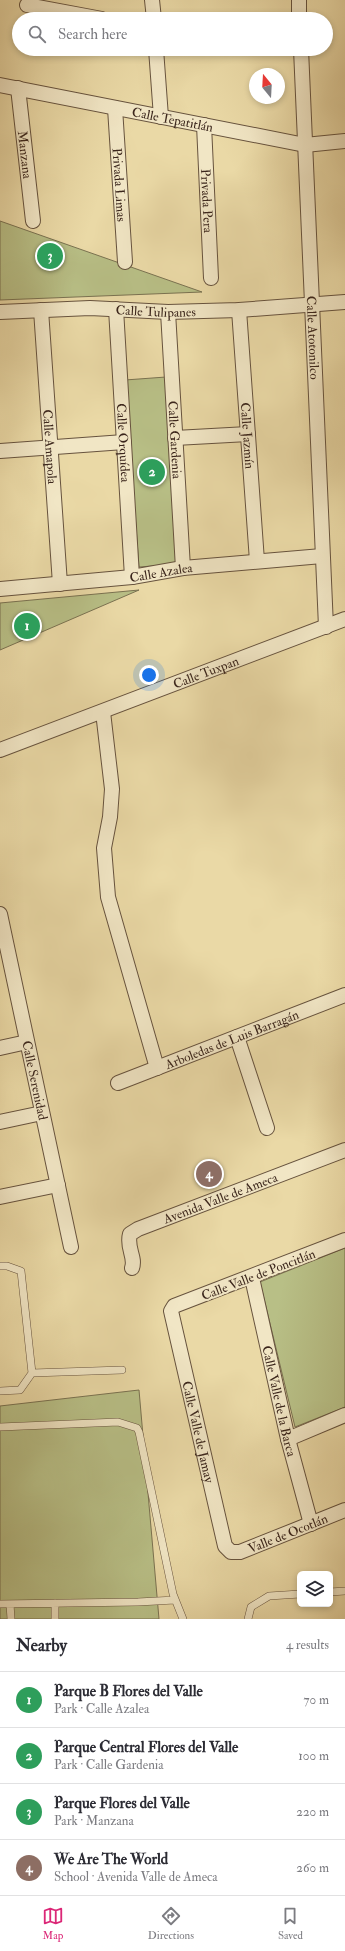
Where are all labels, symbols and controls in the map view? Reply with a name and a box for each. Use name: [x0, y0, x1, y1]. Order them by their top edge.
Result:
search box: [12, 12, 333, 56]
icon: search: [26, 23, 48, 45]
text: Search here: [58, 25, 127, 44]
north arrow: [249, 68, 285, 104]
street label: Calle Tepatitlán: [131, 104, 215, 136]
street label: Manzana: [14, 130, 35, 180]
street label: Privada Limas: [109, 147, 129, 223]
street label: Privada Pera: [197, 169, 216, 234]
pin: 3: [37, 241, 63, 271]
street label: Calle Atotonilco: [303, 296, 322, 380]
street label: Calle Tulipanes: [115, 302, 197, 322]
street label: Calle Gardenia: [164, 400, 185, 480]
street label: Calle Jazmín: [237, 402, 257, 470]
street label: Calle Orquídea: [113, 403, 133, 483]
street label: Calle Amapola: [39, 409, 60, 485]
pin: 2: [139, 457, 165, 487]
street label: Calle Azalea: [128, 560, 194, 586]
pin: 1: [14, 611, 40, 641]
street label: Calle Tuxpan: [171, 653, 241, 693]
your location: [139, 665, 159, 685]
street label: Arboledas de Luis Barragán: [162, 1007, 302, 1073]
street label: Calle Serenidad: [18, 1039, 51, 1122]
pin: 4: [196, 1159, 222, 1189]
street label: Avenida Valle de Ameca: [160, 1169, 280, 1228]
street label: Calle Valle de Poncitlán: [199, 1246, 318, 1304]
street label: Calle Valle de la Barca: [258, 1344, 300, 1459]
street label: Calle Valle de Jamay: [178, 1380, 217, 1485]
street label: Valle de Ocotlán: [246, 1511, 330, 1557]
map controls: [297, 1571, 333, 1607]
button: layers: [297, 1571, 333, 1607]
text: Nearby: [16, 1635, 67, 1656]
text: 4 results: [286, 1637, 329, 1653]
text: Parque B Flores del Valle: [54, 1682, 203, 1701]
text: 1: [27, 1692, 31, 1708]
text: 70 m: [304, 1692, 329, 1708]
text: Park · Calle Azalea: [54, 1701, 149, 1717]
text: Parque Central Flores del Valle: [54, 1738, 238, 1757]
text: 2: [26, 1748, 32, 1764]
text: 100 m: [298, 1748, 329, 1764]
text: Park · Calle Gardenia: [54, 1757, 164, 1773]
text: Parque Flores del Valle: [54, 1794, 190, 1813]
text: 3: [27, 1804, 32, 1820]
text: 220 m: [296, 1804, 329, 1820]
text: Park · Manzana: [54, 1813, 134, 1829]
text: We Are The World: [54, 1850, 168, 1869]
text: 4: [25, 1860, 33, 1876]
text: 260 m: [296, 1860, 329, 1876]
text: School · Avenida Valle de Ameca: [54, 1869, 218, 1885]
tab: Map: [42, 1905, 64, 1942]
tab: Directions: [148, 1905, 194, 1942]
tab: Saved: [278, 1905, 303, 1942]

